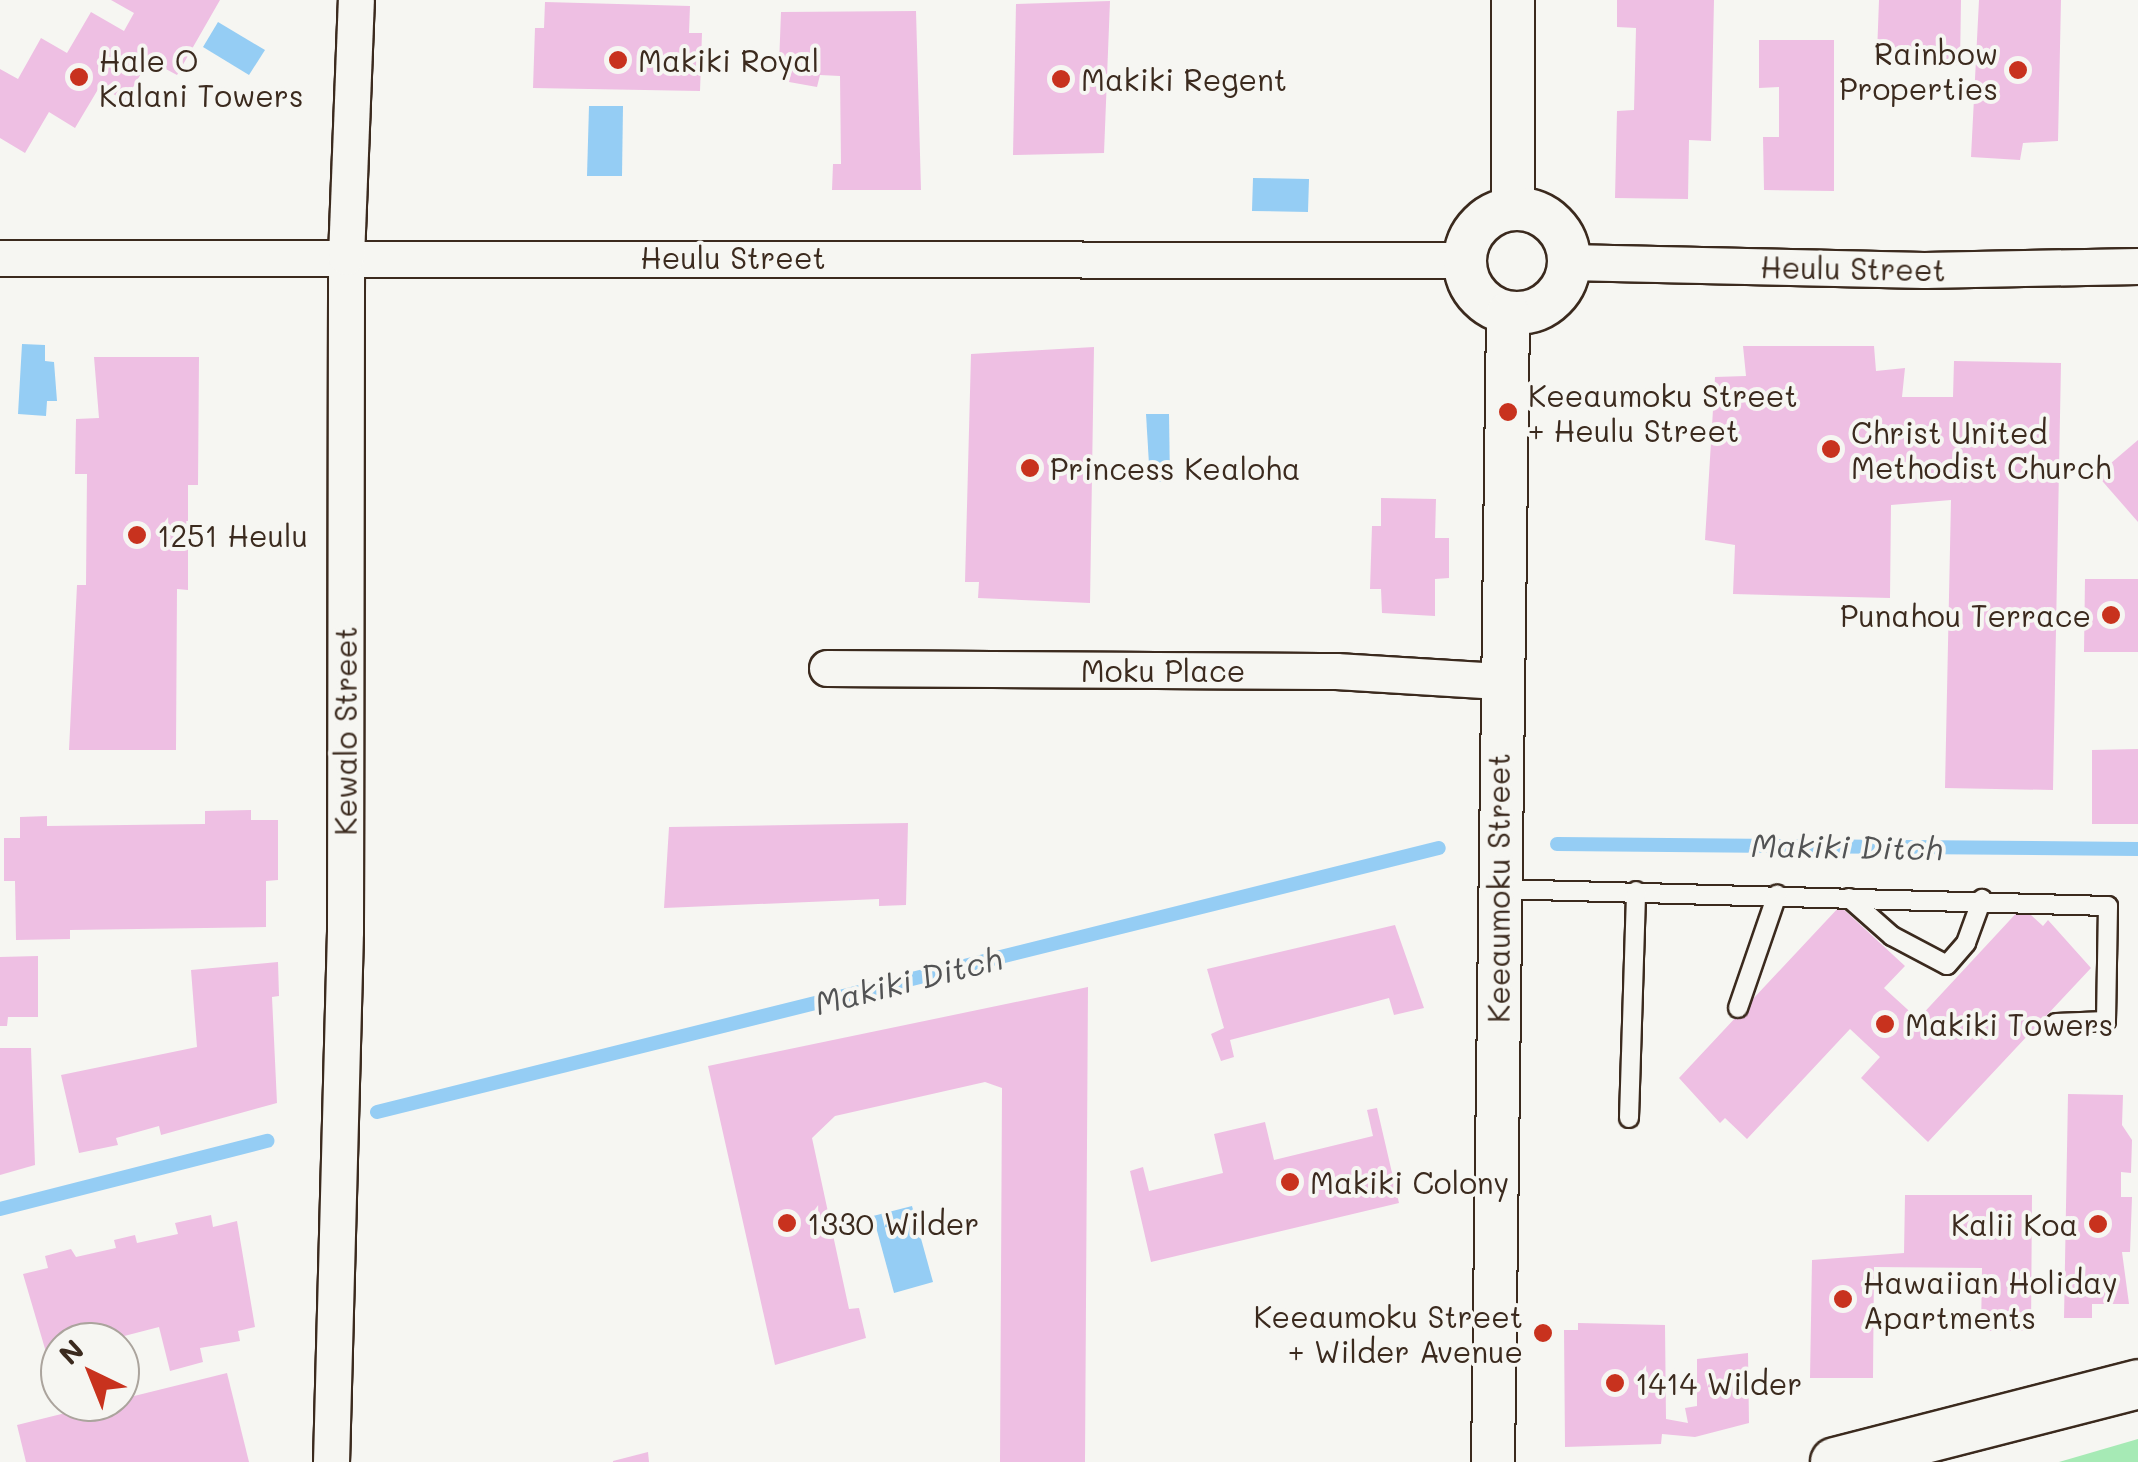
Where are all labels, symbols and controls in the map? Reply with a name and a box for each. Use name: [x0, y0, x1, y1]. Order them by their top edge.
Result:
place label: Rainbow Properties: [1839, 35, 1998, 106]
place label: Hale O Kalani Towers: [99, 42, 304, 112]
place label: Makiki Royal: [638, 42, 819, 78]
marker: Makiki Royal: [607, 49, 629, 71]
marker: Rainbow Properties: [2007, 59, 2029, 81]
place label: Makiki Regent: [1081, 61, 1287, 97]
marker: Hale O Kalani Towers: [68, 66, 90, 88]
marker: Makiki Regent: [1050, 68, 1072, 90]
street label: Heulu Street: [640, 239, 826, 275]
street label: Heulu Street: [1760, 248, 1946, 288]
place label: Keeaumoku Street + Heulu Street: [1528, 377, 1798, 448]
marker: Keeaumoku Street + Heulu Street: [1497, 401, 1519, 423]
place label: Christ United Methodist Church: [1851, 414, 2111, 484]
marker: Christ United Methodist Church: [1820, 438, 1842, 460]
place label: Princess Kealoha: [1050, 450, 1301, 486]
marker: Princess Kealoha: [1019, 457, 1041, 479]
place label: 1251 Heulu: [157, 517, 308, 553]
marker: 1251 Heulu: [126, 524, 148, 546]
place label: Punahou Terrace: [1840, 597, 2091, 633]
marker: Punahou Terrace: [2100, 604, 2122, 626]
street label: Kewalo Street: [327, 626, 363, 836]
street label: Moku Place: [1081, 652, 1245, 688]
street label: Keeaumoku Street: [1480, 753, 1516, 1023]
water label: Makiki Ditch: [1751, 825, 1943, 867]
water label: Makiki Ditch: [810, 938, 1006, 1022]
place label: Makiki Towers: [1905, 1006, 2113, 1042]
marker: Makiki Towers: [1874, 1013, 1896, 1035]
place label: Makiki Colony: [1310, 1164, 1509, 1200]
marker: Makiki Colony: [1279, 1171, 1301, 1193]
place label: 1330 Wilder: [807, 1205, 979, 1241]
place label: Kalii Koa: [1951, 1206, 2078, 1242]
marker: 1330 Wilder: [776, 1212, 798, 1234]
marker: Kalii Koa: [2087, 1213, 2109, 1235]
place label: Hawaiian Holiday Apartments: [1863, 1264, 2118, 1334]
marker: Hawaiian Holiday Apartments: [1832, 1288, 1854, 1310]
place label: Keeaumoku Street + Wilder Avenue: [1253, 1298, 1523, 1368]
north arrow: [40, 1322, 140, 1422]
marker: Keeaumoku Street + Wilder Avenue: [1532, 1322, 1554, 1344]
text: N: [51, 1331, 91, 1372]
place label: 1414 Wilder: [1635, 1365, 1802, 1401]
marker: 1414 Wilder: [1604, 1372, 1626, 1394]

